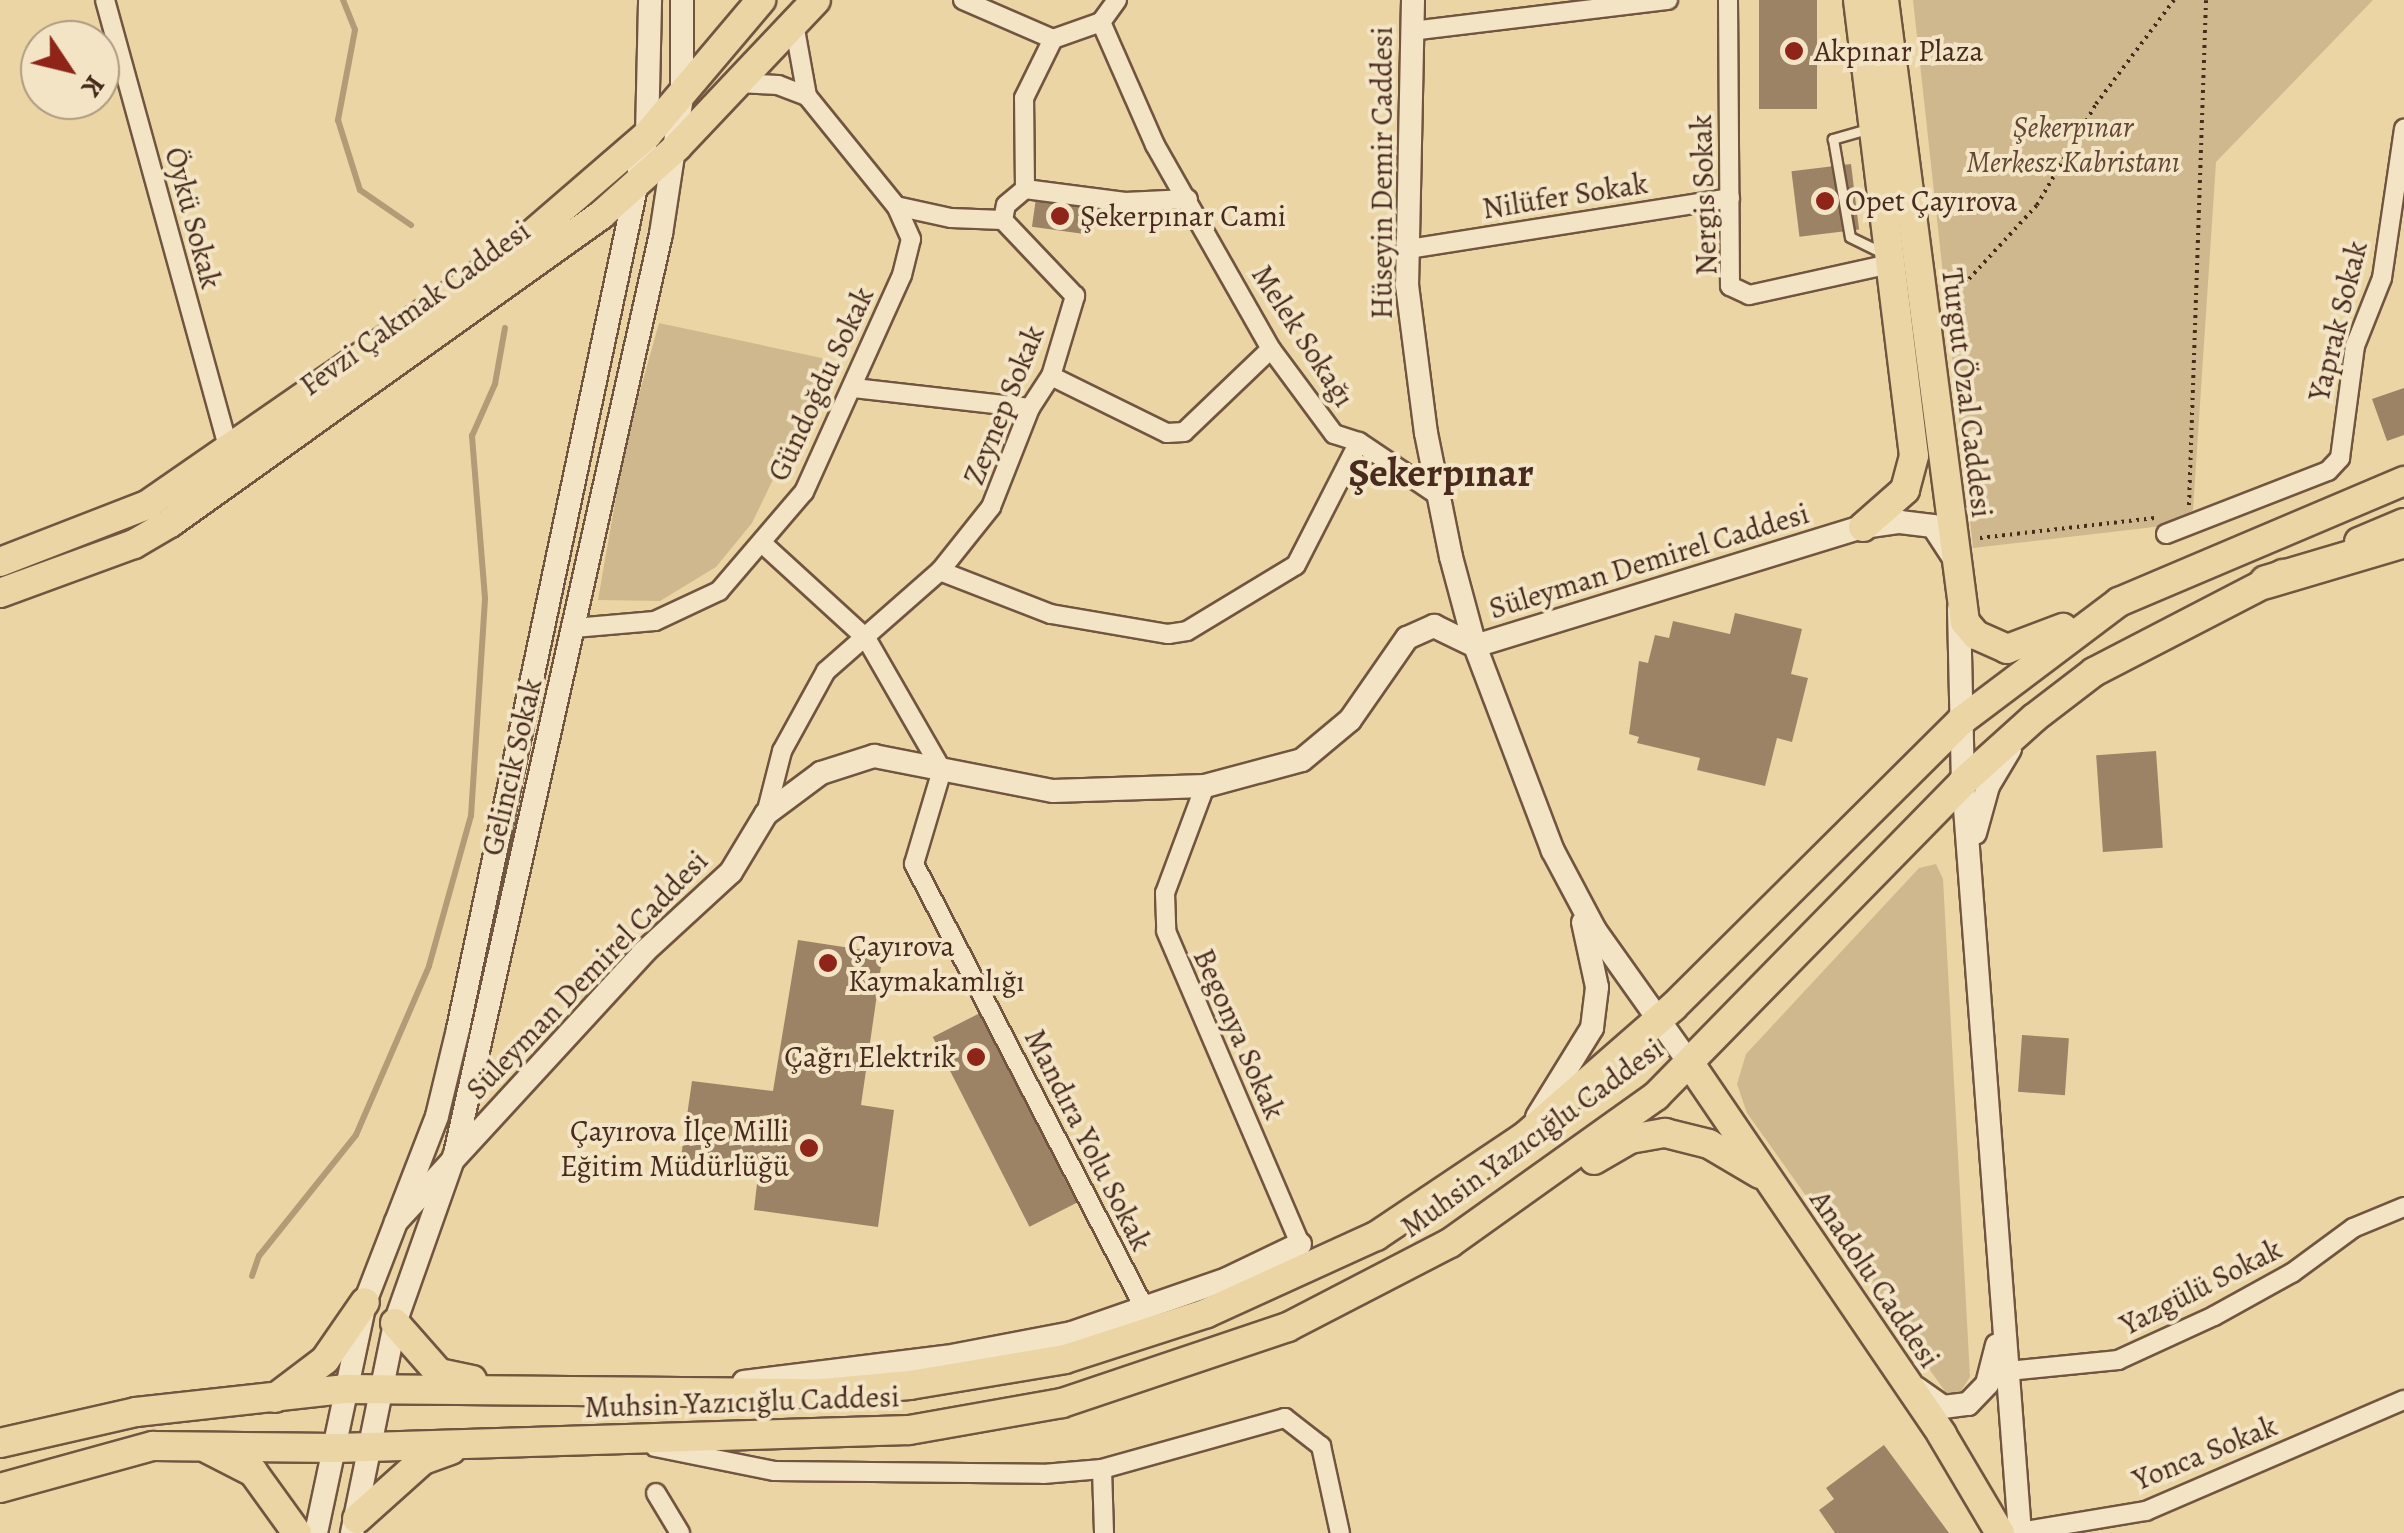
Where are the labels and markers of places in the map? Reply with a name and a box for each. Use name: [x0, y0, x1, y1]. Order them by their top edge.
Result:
place label: Akpınar Plaza: [1814, 33, 1984, 69]
marker: Akpınar Plaza: [1783, 40, 1805, 62]
place label: Opet Çayırova: [1845, 183, 2017, 219]
marker: Opet Çayırova: [1814, 190, 1836, 212]
place label: Şekerpınar Cami: [1080, 198, 1286, 234]
marker: Şekerpınar Cami: [1049, 205, 1071, 227]
place label: Çayırova Kaymakamlığı: [848, 928, 1025, 998]
marker: Çayırova Kaymakamlığı: [817, 952, 839, 974]
place label: Çağrı Elektrik: [784, 1039, 956, 1075]
marker: Çağrı Elektrik: [965, 1046, 987, 1068]
place label: Çayırova İlçe Milli Eğitim Müdürlüğü: [560, 1113, 789, 1184]
marker: Çayırova İlçe Milli Eğitim Müdürlüğü: [798, 1137, 820, 1159]

